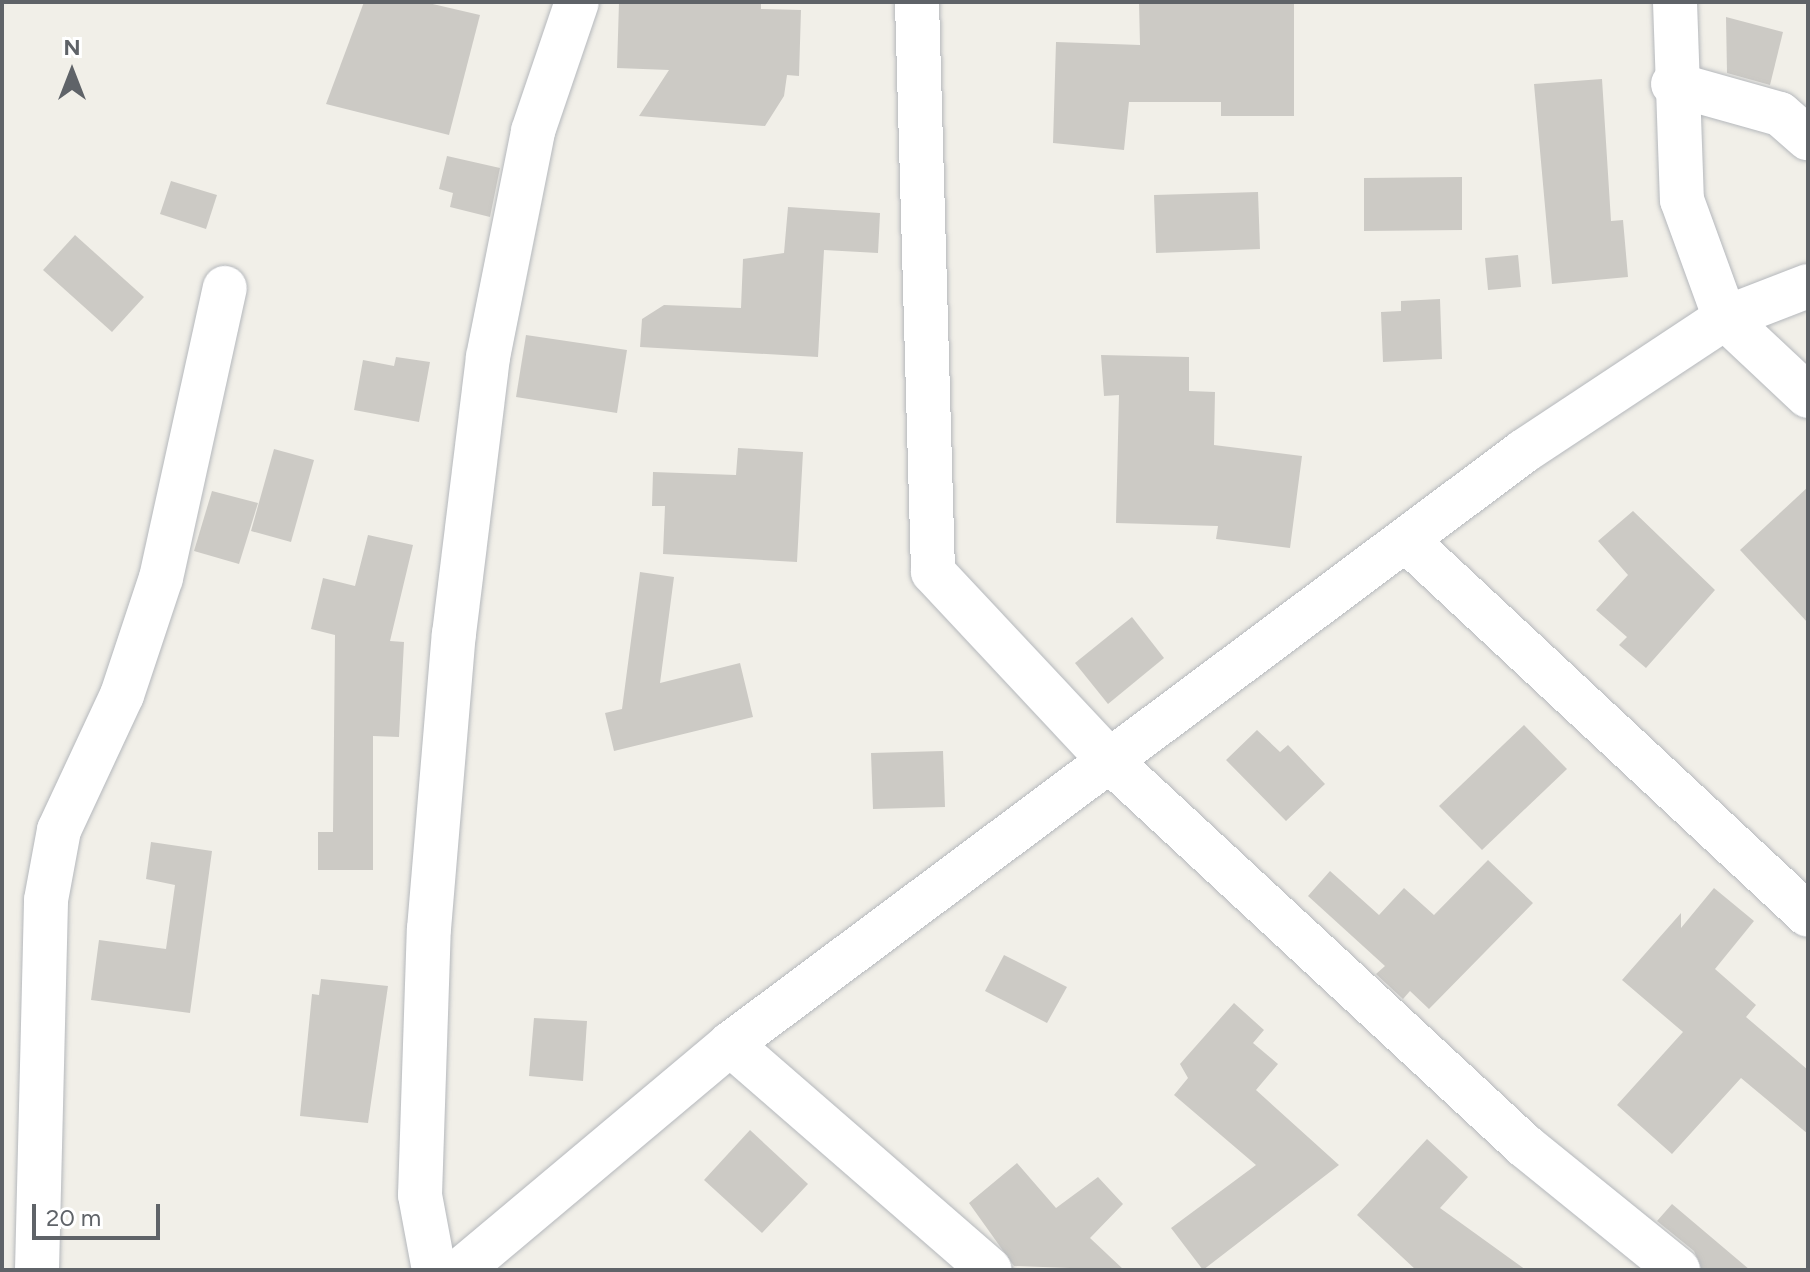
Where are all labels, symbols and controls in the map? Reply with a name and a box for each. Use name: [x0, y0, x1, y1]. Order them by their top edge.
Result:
north arrow: [32, 32, 112, 112]
text: N: [63, 34, 81, 61]
scale bar: [36, 1188, 164, 1238]
text: 20 m: [46, 1203, 101, 1232]

